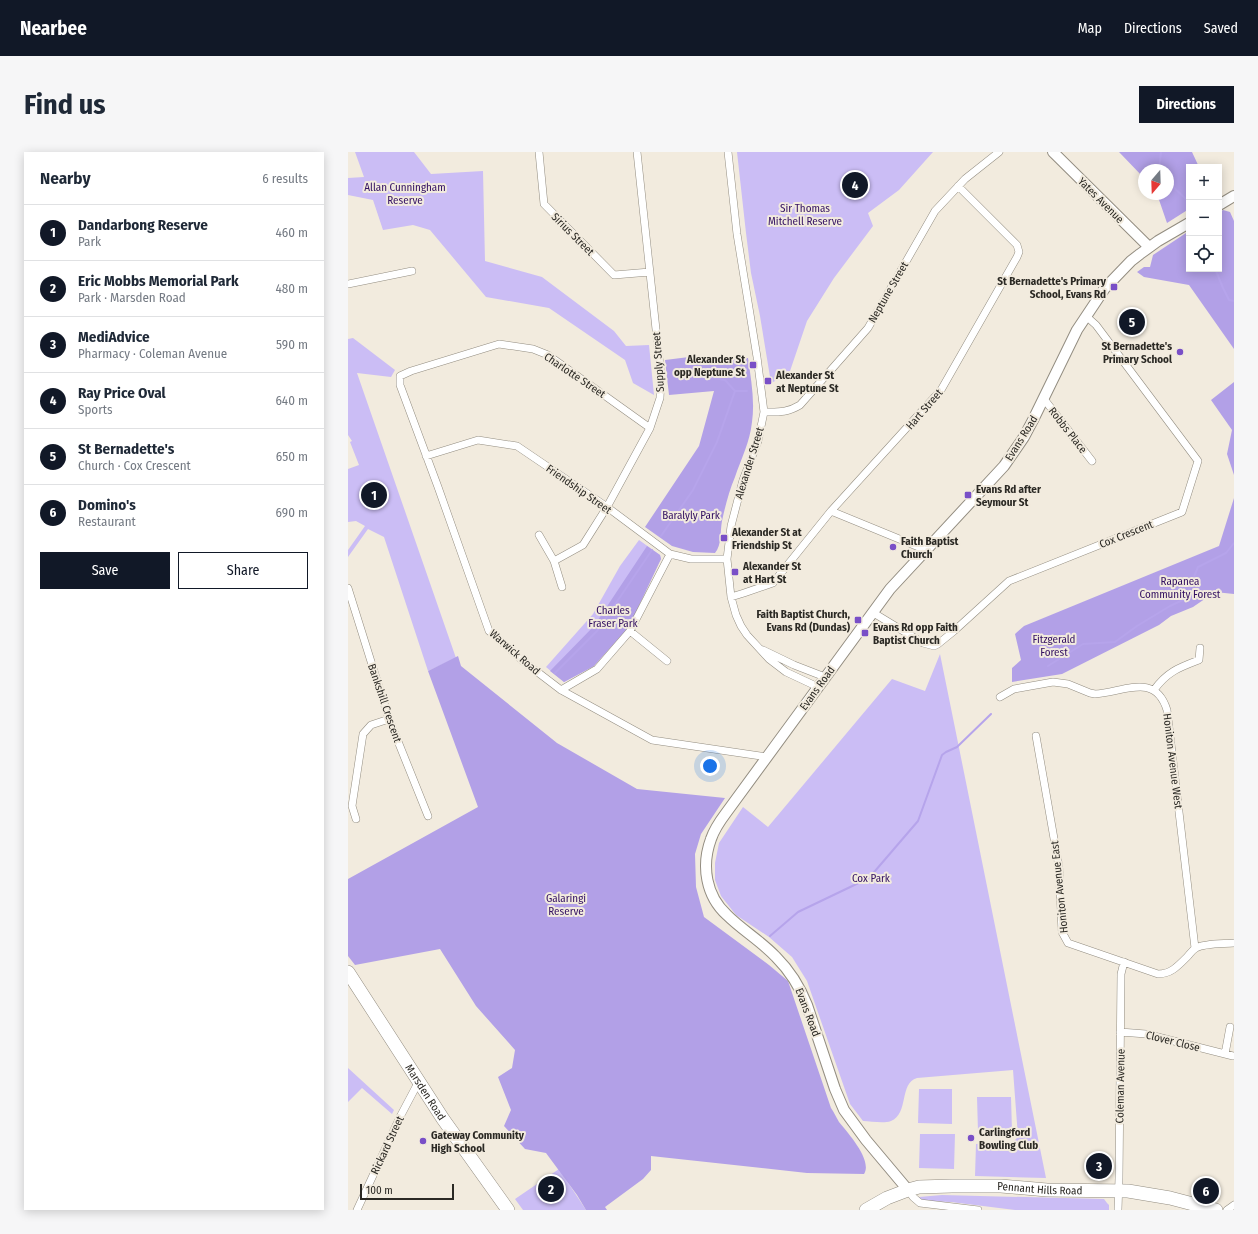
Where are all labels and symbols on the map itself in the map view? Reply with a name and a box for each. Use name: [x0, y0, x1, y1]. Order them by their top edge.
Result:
north arrow: [1138, 164, 1174, 200]
pin: 4: [842, 170, 868, 200]
street label: Yates Avenue: [1075, 175, 1126, 226]
park label: Allan Cunningham Reserve: [364, 181, 446, 207]
park label: Sir Thomas Mitchell Reserve: [768, 202, 842, 228]
street label: Sirius Street: [549, 210, 597, 259]
street label: Neptune Street: [866, 259, 911, 325]
place label: St Bernadette's Primary School, Evans Rd: [997, 275, 1107, 301]
marker: St Bernadette's Primary School, Evans Rd: [1109, 282, 1119, 292]
pin: 5: [1119, 307, 1145, 337]
street label: Supply Street: [650, 331, 667, 392]
place label: St Bernadette's Primary School: [1101, 340, 1173, 366]
marker: St Bernadette's Primary School: [1175, 347, 1185, 357]
street label: Charlotte Street: [542, 350, 608, 401]
place label: Alexander St opp Neptune St: [674, 353, 745, 379]
marker: Alexander St opp Neptune St: [748, 360, 758, 370]
place label: Alexander St at Neptune St: [775, 369, 839, 395]
marker: Alexander St at Neptune St: [763, 376, 773, 386]
street label: Hart Street: [903, 386, 946, 432]
street label: Robbs Place: [1046, 405, 1089, 456]
street label: Evans Road: [1002, 413, 1040, 463]
street label: Alexander Street: [732, 425, 767, 501]
street label: Friendship Street: [543, 462, 614, 517]
pin: 1: [361, 480, 387, 510]
place label: Evans Rd after Seymour St: [976, 483, 1042, 509]
marker: Evans Rd after Seymour St: [963, 490, 973, 500]
park label: Baralyly Park: [662, 509, 721, 522]
street label: Cox Crescent: [1097, 518, 1155, 551]
place label: Alexander St at Friendship St: [731, 526, 802, 552]
marker: Alexander St at Friendship St: [719, 533, 729, 543]
place label: Faith Baptist Church: [901, 535, 959, 561]
marker: Faith Baptist Church: [888, 542, 898, 552]
place label: Alexander St at Hart St: [742, 560, 801, 586]
marker: Alexander St at Hart St: [730, 567, 740, 577]
park label: Rapanea Community Forest: [1140, 575, 1221, 601]
park label: Charles Fraser Park: [588, 604, 639, 630]
place label: Faith Baptist Church, Evans Rd (Dundas): [756, 608, 851, 634]
marker: Faith Baptist Church, Evans Rd (Dundas): [853, 615, 863, 625]
place label: Evans Rd opp Faith Baptist Church: [873, 621, 958, 647]
street label: Warwick Road: [487, 627, 542, 678]
marker: Evans Rd opp Faith Baptist Church: [860, 628, 870, 638]
park label: Fitzgerald Forest: [1032, 633, 1076, 659]
street label: Bankshill Crescent: [365, 662, 404, 745]
street label: Evans Road: [797, 664, 838, 713]
street label: Honiton Avenue West: [1160, 713, 1185, 810]
your location: [700, 756, 720, 776]
street label: Honiton Avenue East: [1048, 840, 1071, 934]
park label: Cox Park: [852, 872, 891, 885]
park label: Galaringi Reserve: [546, 892, 586, 918]
street label: Evans Road: [792, 986, 823, 1038]
street label: Clover Close: [1145, 1029, 1201, 1054]
street label: Coleman Avenue: [1113, 1049, 1128, 1123]
street label: Marsden Road: [402, 1062, 448, 1123]
street label: Rickard Street: [368, 1114, 407, 1176]
place label: Carlingford Bowling Club: [979, 1126, 1038, 1152]
place label: Gateway Community High School: [431, 1129, 525, 1155]
marker: Carlingford Bowling Club: [966, 1133, 976, 1143]
marker: Gateway Community High School: [418, 1136, 428, 1146]
pin: 3: [1086, 1151, 1112, 1181]
pin: 2: [538, 1174, 564, 1204]
pin: 6: [1193, 1176, 1219, 1206]
street label: Pennant Hills Road: [997, 1180, 1082, 1197]
scale bar: [360, 1182, 454, 1201]

